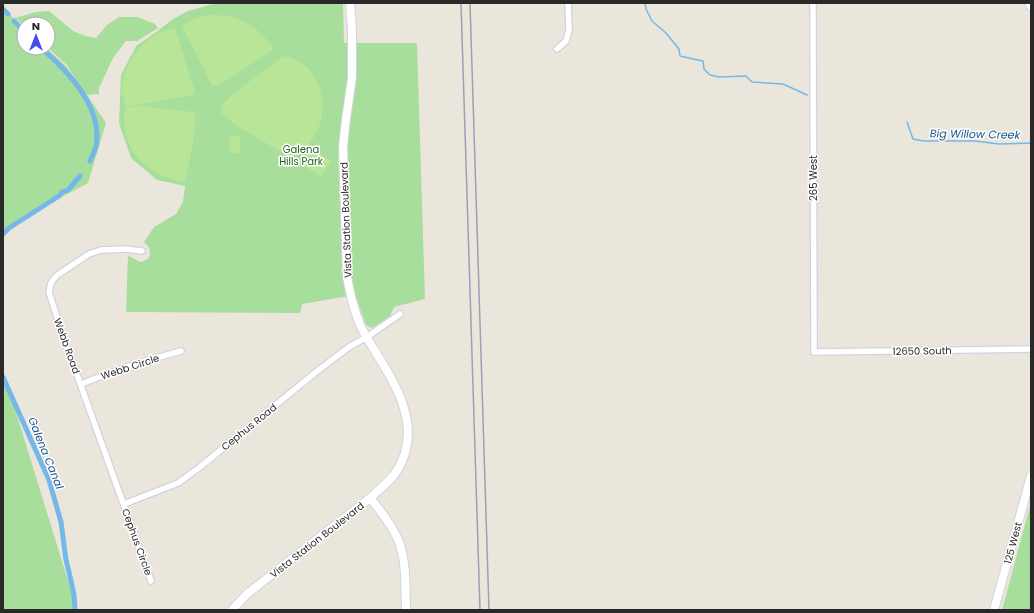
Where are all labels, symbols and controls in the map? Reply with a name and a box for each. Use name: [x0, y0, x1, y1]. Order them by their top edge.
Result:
north arrow: [16, 16, 56, 56]
text: N: [32, 18, 40, 34]
water label: Big Willow Creek: [930, 125, 1022, 143]
park label: Galena Hills Park: [279, 142, 324, 169]
street label: 265 West: [806, 155, 821, 201]
street label: Vista Station Boulevard: [336, 162, 356, 278]
street label: Webb Road: [50, 316, 84, 376]
street label: 12650 South: [892, 343, 952, 359]
street label: Webb Circle: [99, 350, 161, 384]
street label: Cephus Road: [218, 400, 280, 454]
water label: Galena Canal: [24, 415, 68, 492]
street label: Vista Station Boulevard: [267, 498, 367, 582]
street label: Cephus Circle: [118, 507, 156, 577]
street label: 125 West: [1000, 520, 1026, 566]

